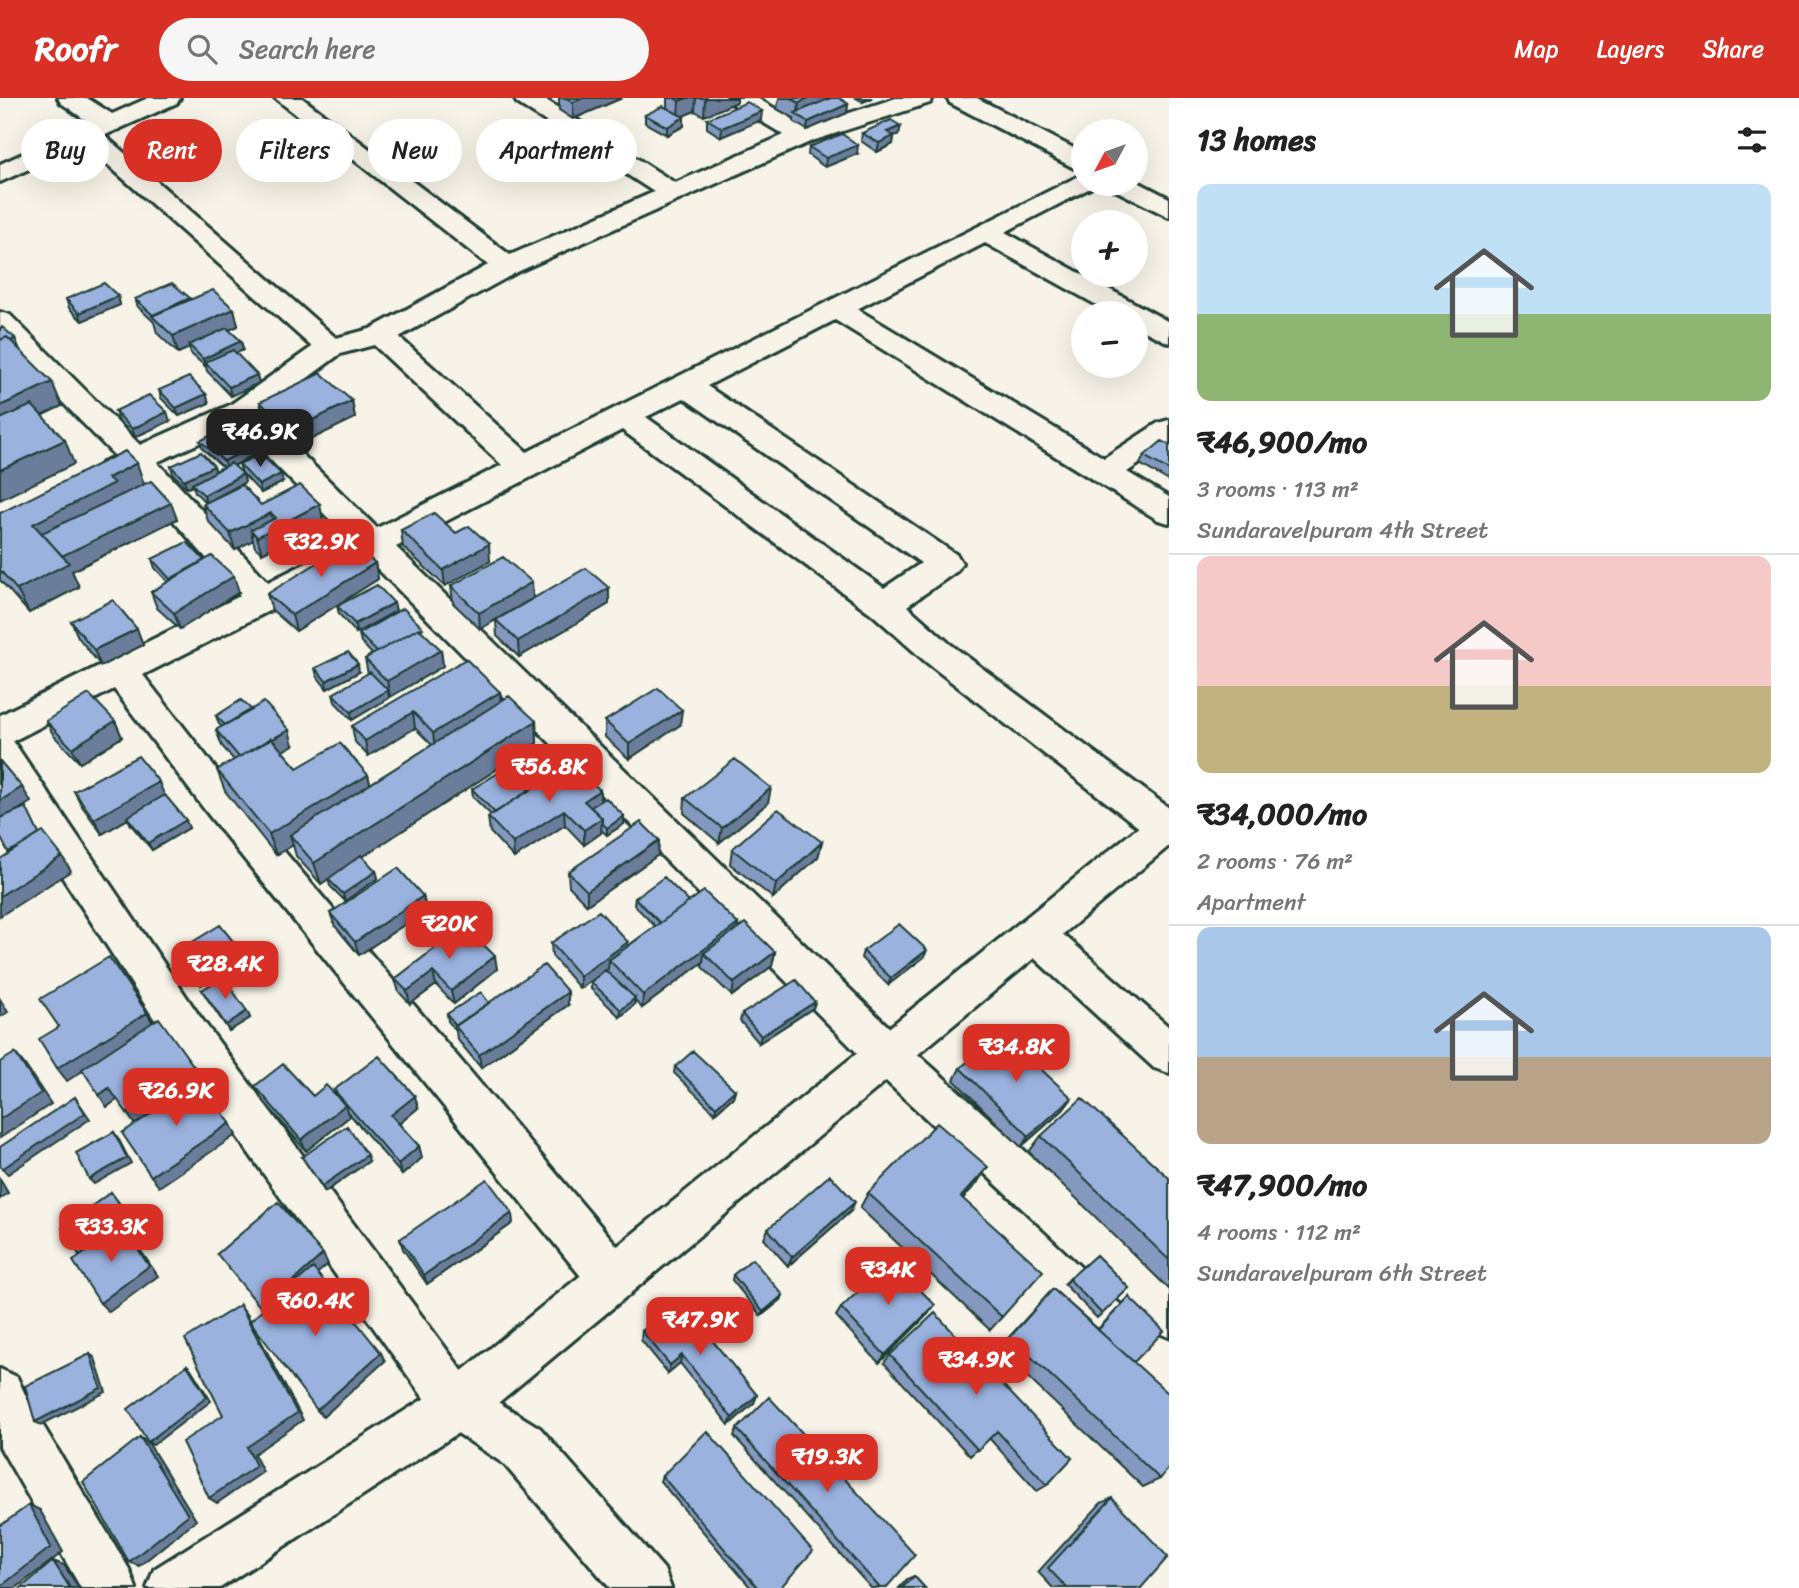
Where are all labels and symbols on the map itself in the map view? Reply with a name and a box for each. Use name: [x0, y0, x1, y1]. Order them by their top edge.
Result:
north arrow: [1071, 119, 1148, 196]
pin: ₹46.9K: [203, 410, 317, 469]
pin: ₹32.9K: [264, 519, 378, 579]
pin: ₹56.8K: [492, 744, 606, 804]
pin: ₹20K: [408, 902, 490, 961]
pin: ₹28.4K: [168, 942, 282, 1001]
pin: ₹34.8K: [959, 1024, 1073, 1084]
pin: ₹26.9K: [119, 1068, 233, 1128]
pin: ₹33.3K: [54, 1204, 168, 1264]
pin: ₹34K: [847, 1248, 929, 1307]
pin: ₹60.4K: [258, 1278, 372, 1338]
pin: ₹47.9K: [643, 1298, 757, 1357]
pin: ₹34.9K: [919, 1338, 1033, 1397]
pin: ₹19.3K: [770, 1434, 884, 1494]

